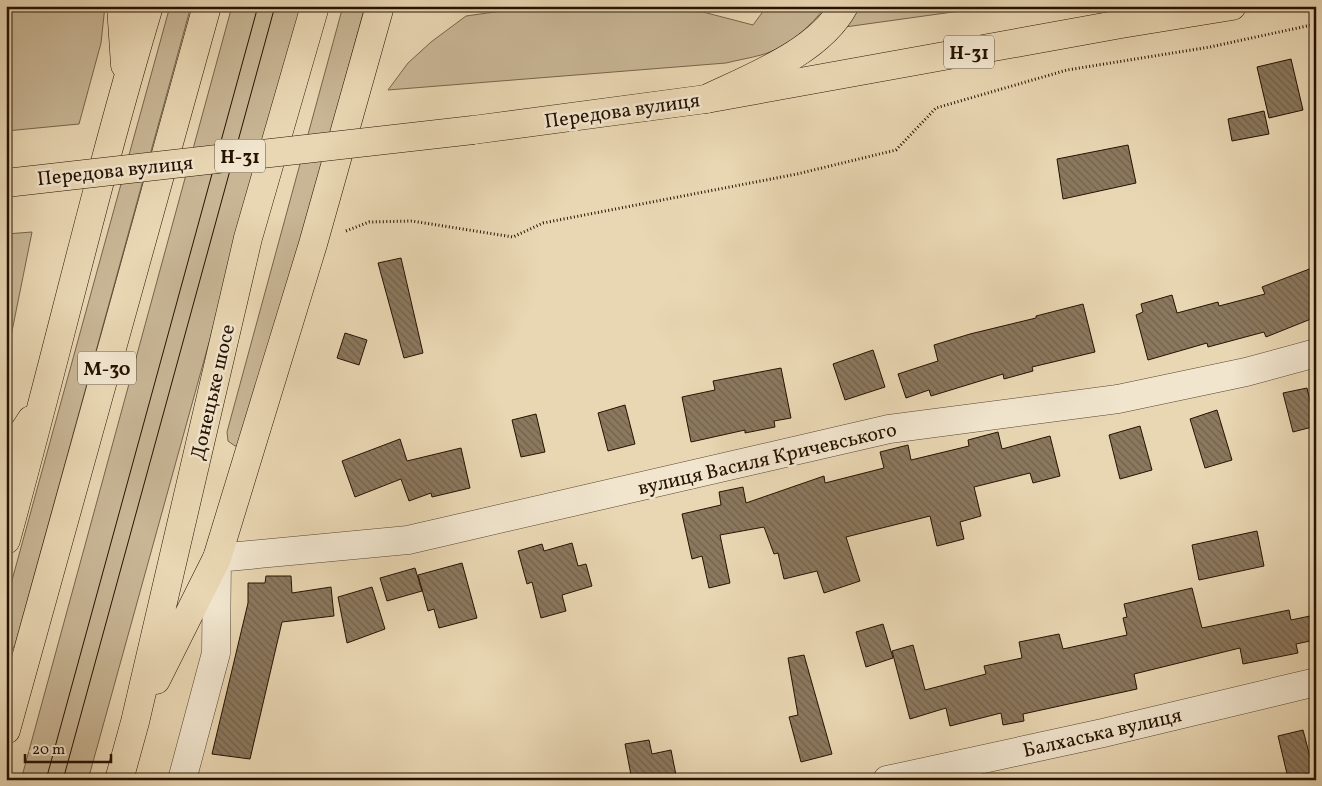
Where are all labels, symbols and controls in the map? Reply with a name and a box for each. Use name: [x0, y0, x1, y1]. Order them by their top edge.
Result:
road number: Н-31: [944, 36, 994, 68]
street label: Передова вулиця: [543, 87, 702, 137]
road number: Н-31: [215, 140, 265, 172]
street label: Передова вулиця: [36, 150, 195, 194]
street label: Донецьке шосе: [185, 322, 243, 463]
road number: М-30: [78, 352, 136, 384]
street label: вулиця Василя Кричевського: [635, 417, 900, 503]
street label: Балхаська вулиця: [1020, 702, 1185, 766]
scale bar: [25, 731, 111, 763]
text: 20 m: [32, 740, 65, 761]

